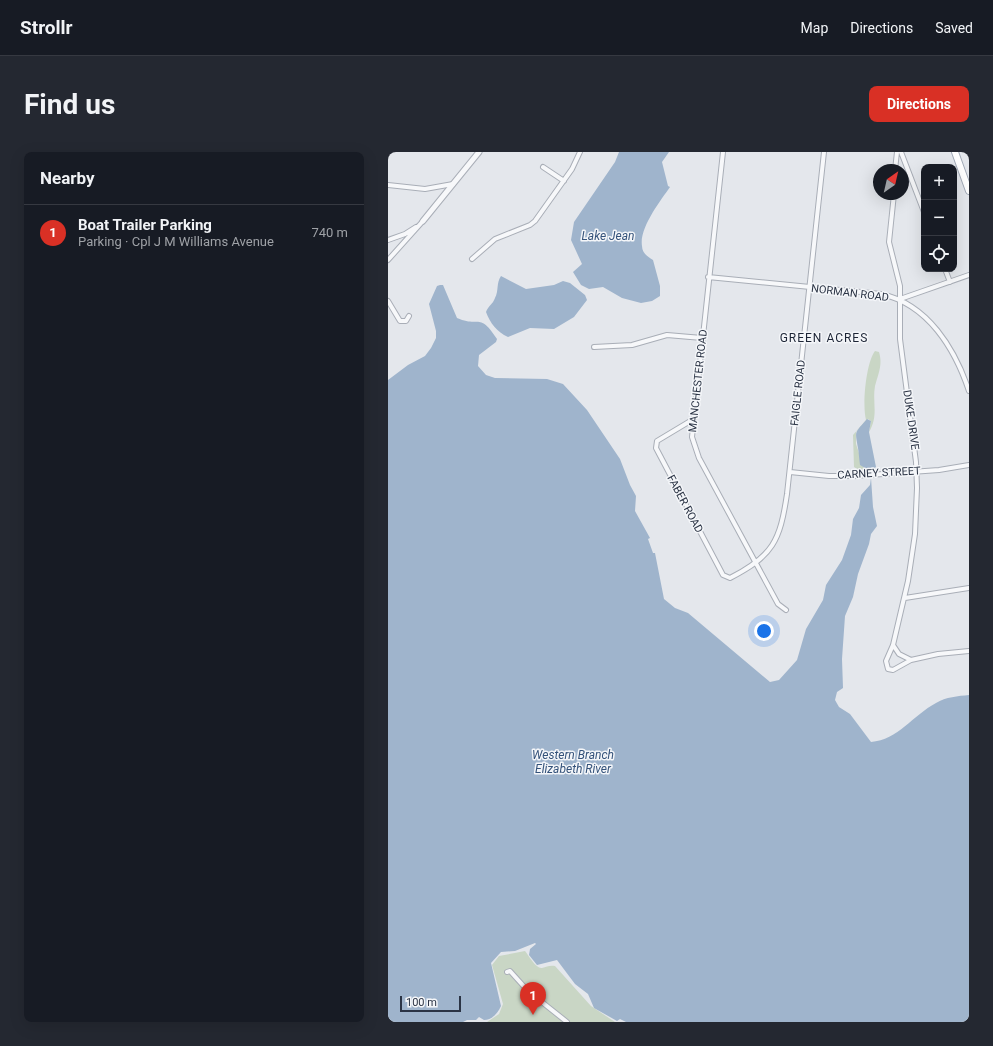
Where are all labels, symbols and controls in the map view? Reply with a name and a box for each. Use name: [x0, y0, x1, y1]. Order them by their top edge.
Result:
text: Strollr: [20, 16, 73, 39]
text: Map: [801, 20, 828, 36]
text: Directions: [850, 20, 913, 36]
text: Saved: [935, 20, 973, 36]
button: Directions: [869, 86, 969, 122]
text: Find us: [24, 88, 115, 121]
north arrow: [873, 164, 909, 200]
map controls: [921, 164, 957, 272]
button: +: [921, 164, 957, 200]
text: Nearby: [40, 168, 95, 188]
button: −: [921, 200, 957, 236]
text: Boat Trailer Parking: [78, 216, 212, 234]
text: 1: [49, 225, 57, 240]
text: 740 m: [311, 225, 348, 240]
water label: Lake Jean: [582, 229, 634, 243]
text: Parking · Cpl J M Williams Avenue: [78, 234, 274, 249]
button: locate: [921, 236, 957, 272]
street label: NORMAN ROAD: [810, 282, 890, 304]
street label: MANCHESTER ROAD: [686, 329, 710, 433]
district label: GREEN ACRES: [780, 331, 868, 345]
street label: FAIGLE ROAD: [788, 359, 808, 427]
street label: DUKE DRIVE: [900, 389, 922, 451]
street label: CARNEY STREET: [837, 464, 922, 482]
street label: FABER ROAD: [664, 473, 706, 535]
your location: [754, 621, 774, 641]
water label: Western Branch Elizabeth River: [532, 748, 614, 776]
pin: 1: [520, 982, 546, 1015]
scale bar: [400, 994, 461, 1013]
text: 100 m: [406, 996, 437, 1009]

